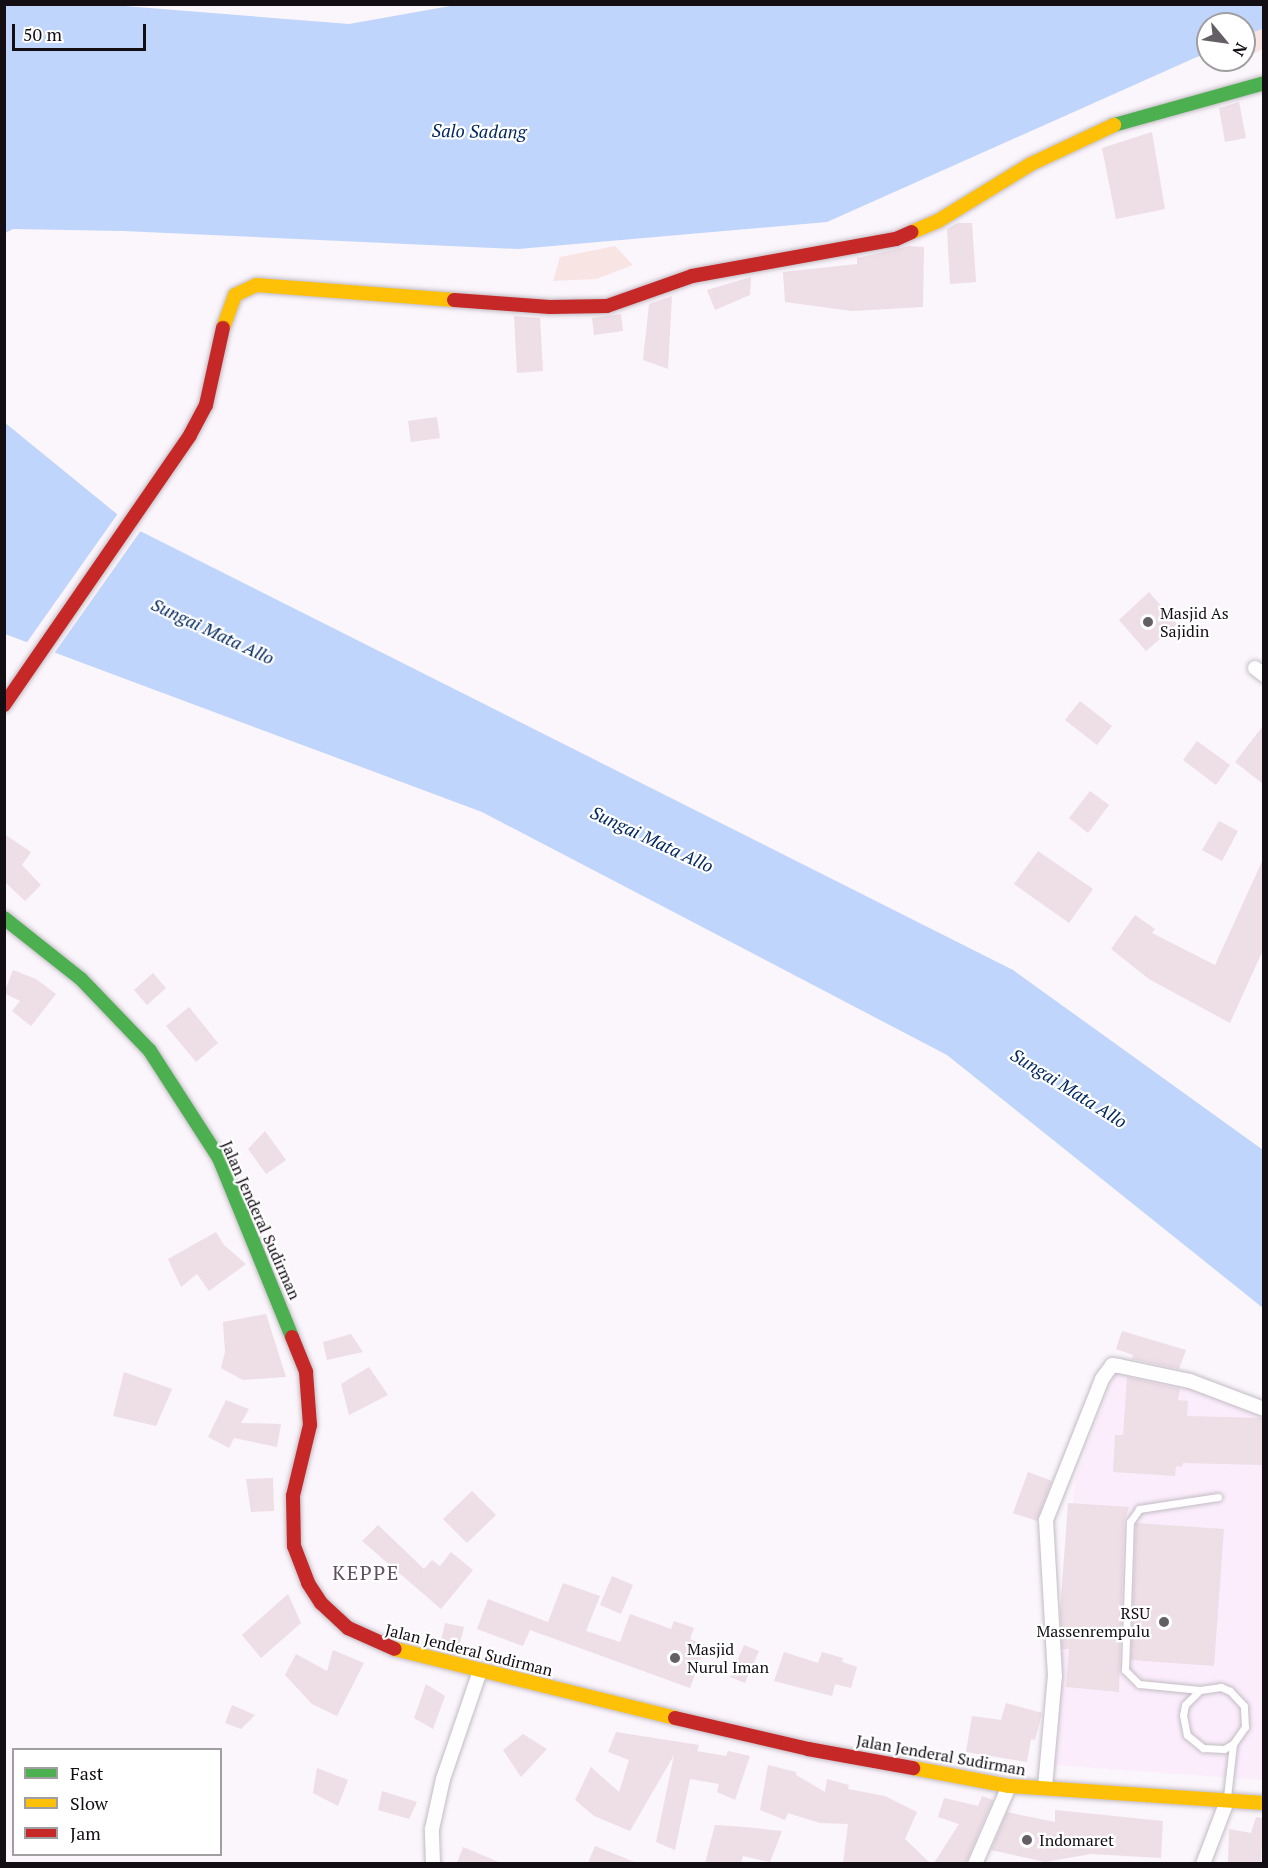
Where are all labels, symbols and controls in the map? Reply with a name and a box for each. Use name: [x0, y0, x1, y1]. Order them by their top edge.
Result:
scale bar: [15, 12, 148, 50]
north arrow: [1196, 12, 1256, 72]
text: 50 m: [23, 22, 62, 46]
text: N: [1227, 39, 1253, 60]
water label: Salo Sadang: [431, 119, 527, 143]
water label: Sungai Mata Allo: [148, 593, 278, 669]
place label: Masjid As Sajidin: [1160, 603, 1229, 641]
marker: Masjid As Sajidin: [1141, 615, 1155, 629]
water label: Sungai Mata Allo: [587, 801, 717, 877]
water label: Sungai Mata Allo: [1007, 1044, 1131, 1132]
street label: Jalan Jenderal Sudirman: [217, 1138, 305, 1302]
district label: KEPPE: [332, 1560, 400, 1584]
place label: RSU Massenrempulu: [1036, 1603, 1150, 1641]
marker: RSU Massenrempulu: [1155, 1613, 1173, 1631]
street label: Jalan Jenderal Sudirman: [383, 1620, 555, 1680]
place label: Masjid Nurul Iman: [687, 1639, 769, 1677]
marker: Masjid Nurul Iman: [668, 1651, 682, 1665]
street label: Jalan Jenderal Sudirman: [855, 1731, 1027, 1779]
legend: [12, 1748, 222, 1856]
text: Fast: [70, 1761, 103, 1785]
text: Slow: [70, 1791, 108, 1815]
text: Jam: [70, 1821, 101, 1845]
place label: Indomaret: [1039, 1830, 1114, 1850]
marker: Indomaret: [1020, 1833, 1034, 1847]

